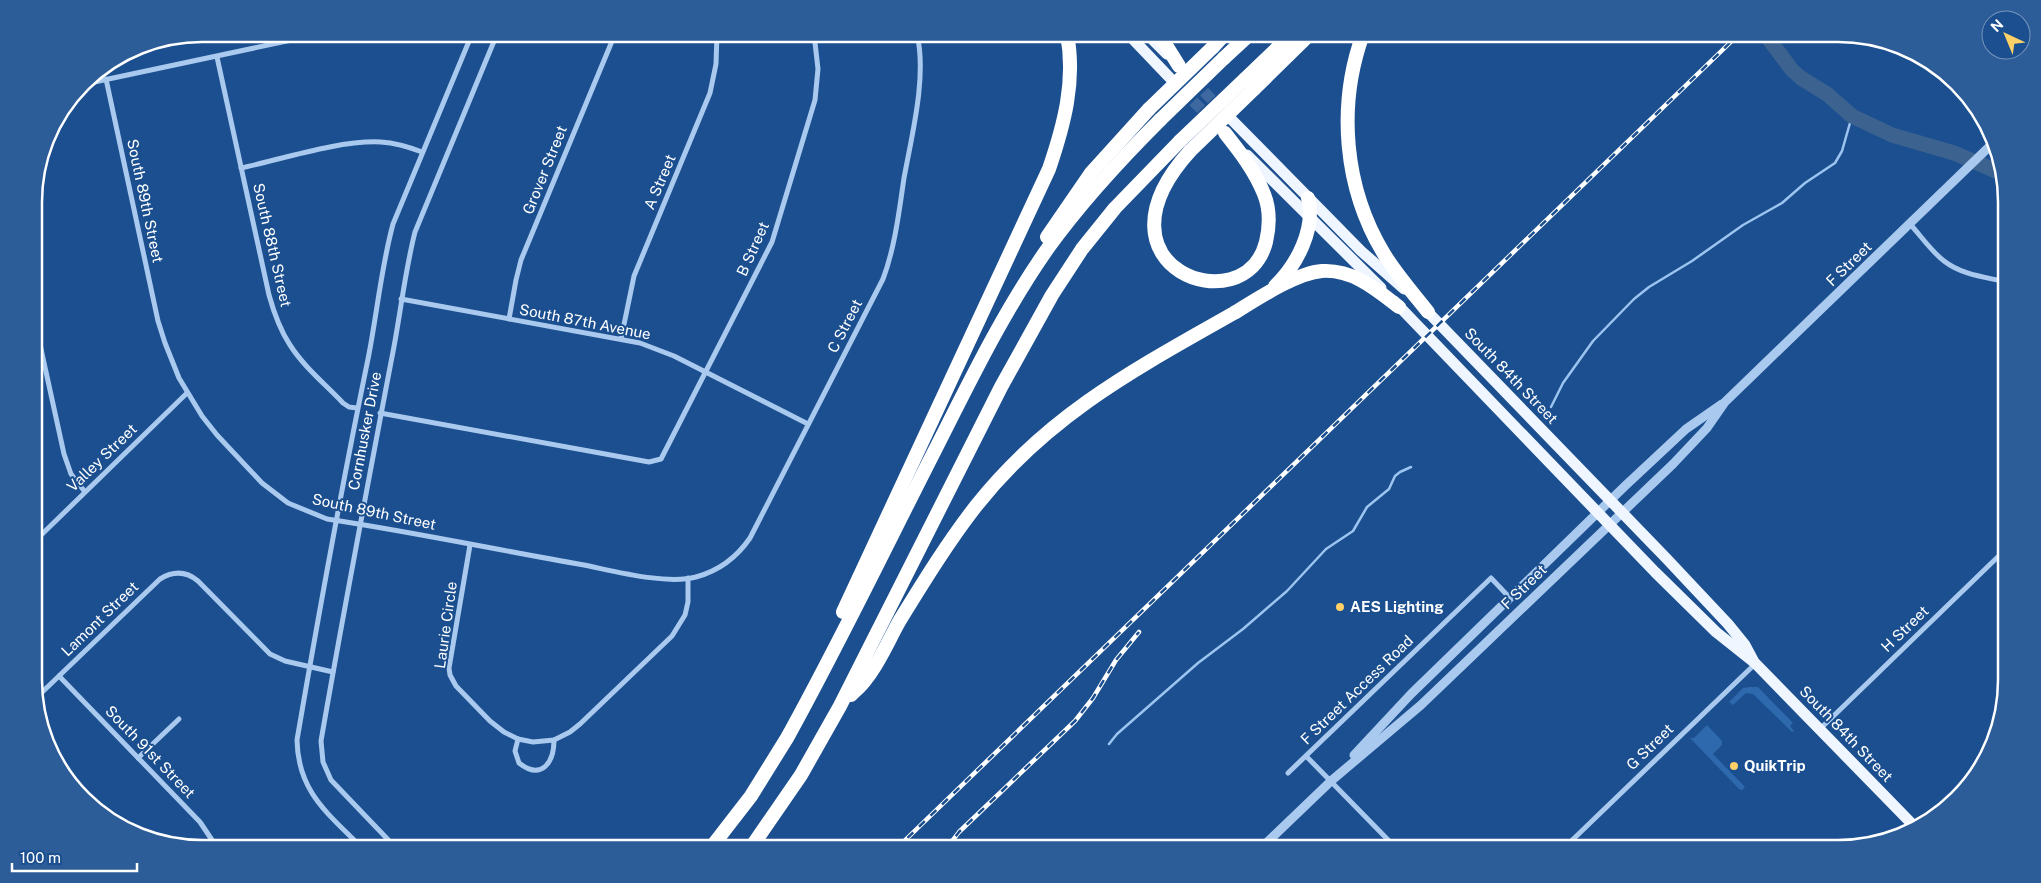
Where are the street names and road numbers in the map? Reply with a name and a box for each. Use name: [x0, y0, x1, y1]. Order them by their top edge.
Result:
street label: Grover Street: [519, 123, 570, 217]
street label: South 89th Street: [124, 137, 167, 265]
street label: A Street: [640, 152, 679, 212]
street label: South 88th Street: [250, 181, 295, 309]
street label: B Street: [733, 219, 772, 279]
street label: F Street: [1822, 238, 1875, 289]
street label: C Street: [824, 296, 865, 355]
street label: South 87th Avenue: [518, 300, 652, 343]
street label: South 84th Street: [1461, 324, 1561, 427]
street label: Cornhusker Drive: [345, 370, 384, 492]
street label: Valley Street: [63, 420, 140, 495]
street label: South 89th Street: [311, 490, 438, 533]
street label: F Street: [1497, 561, 1550, 612]
street label: Lamont Street: [58, 578, 142, 659]
street label: Laurie Circle: [431, 580, 460, 670]
street label: H Street: [1878, 602, 1932, 655]
street label: F Street Access Road: [1297, 632, 1416, 748]
street label: South 84th Street: [1796, 682, 1896, 785]
street label: South 91st Street: [102, 702, 199, 801]
street label: G Street: [1623, 720, 1677, 773]

